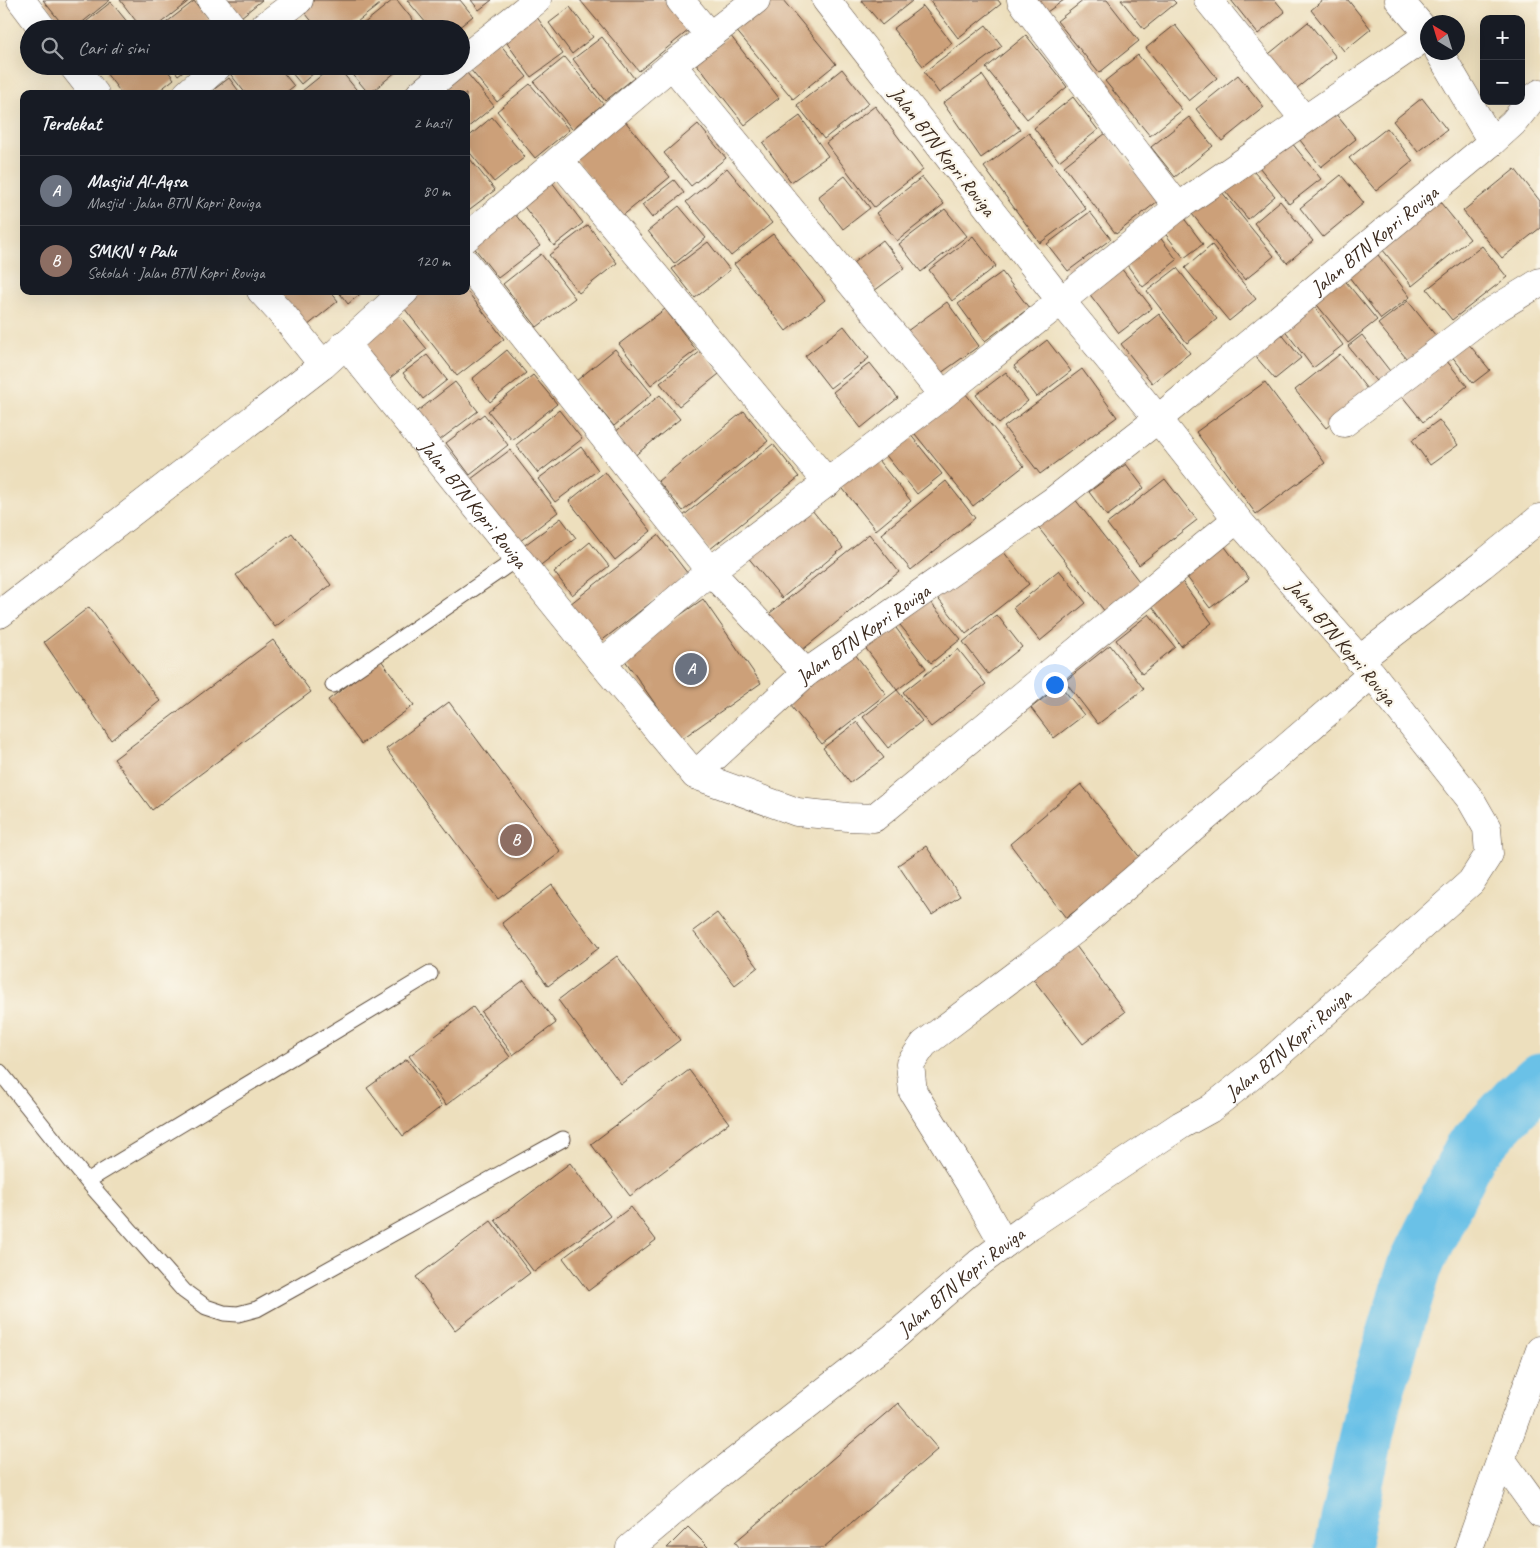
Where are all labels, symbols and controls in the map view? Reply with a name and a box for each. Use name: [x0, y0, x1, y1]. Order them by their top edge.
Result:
north arrow: [1420, 15, 1465, 60]
map controls: [1480, 15, 1525, 105]
button: +: [1480, 15, 1525, 60]
search box: [20, 20, 470, 75]
icon: search: [38, 34, 66, 62]
text: Cari di sini: [78, 36, 148, 60]
button: −: [1480, 60, 1525, 105]
street label: Jalan BTN Kopri Roviga: [884, 81, 1002, 223]
text: Terdekat: [40, 110, 101, 136]
text: 2 hasil: [413, 113, 450, 133]
text: Masjid Al-Aqsa: [87, 169, 187, 193]
street label: Jalan BTN Kopri Roviga: [1305, 179, 1445, 301]
text: A: [52, 181, 60, 201]
text: 80 m: [423, 181, 450, 201]
text: Masjid · Jalan BTN Kopri Roviga: [87, 193, 260, 213]
text: SMKN 4 Palu: [87, 239, 176, 263]
text: B: [52, 251, 60, 271]
text: 120 m: [416, 251, 450, 271]
text: Sekolah · Jalan BTN Kopri Roviga: [87, 263, 265, 283]
street label: Jalan BTN Kopri Roviga: [413, 434, 534, 575]
street label: Jalan BTN Kopri Roviga: [1281, 573, 1403, 712]
street label: Jalan BTN Kopri Roviga: [790, 577, 936, 690]
pin: A: [675, 650, 707, 688]
your location: [1042, 672, 1068, 698]
pin: B: [500, 821, 532, 859]
street label: Jalan BTN Kopri Roviga: [1219, 982, 1358, 1106]
street label: Jalan BTN Kopri Roviga: [891, 1221, 1031, 1342]

